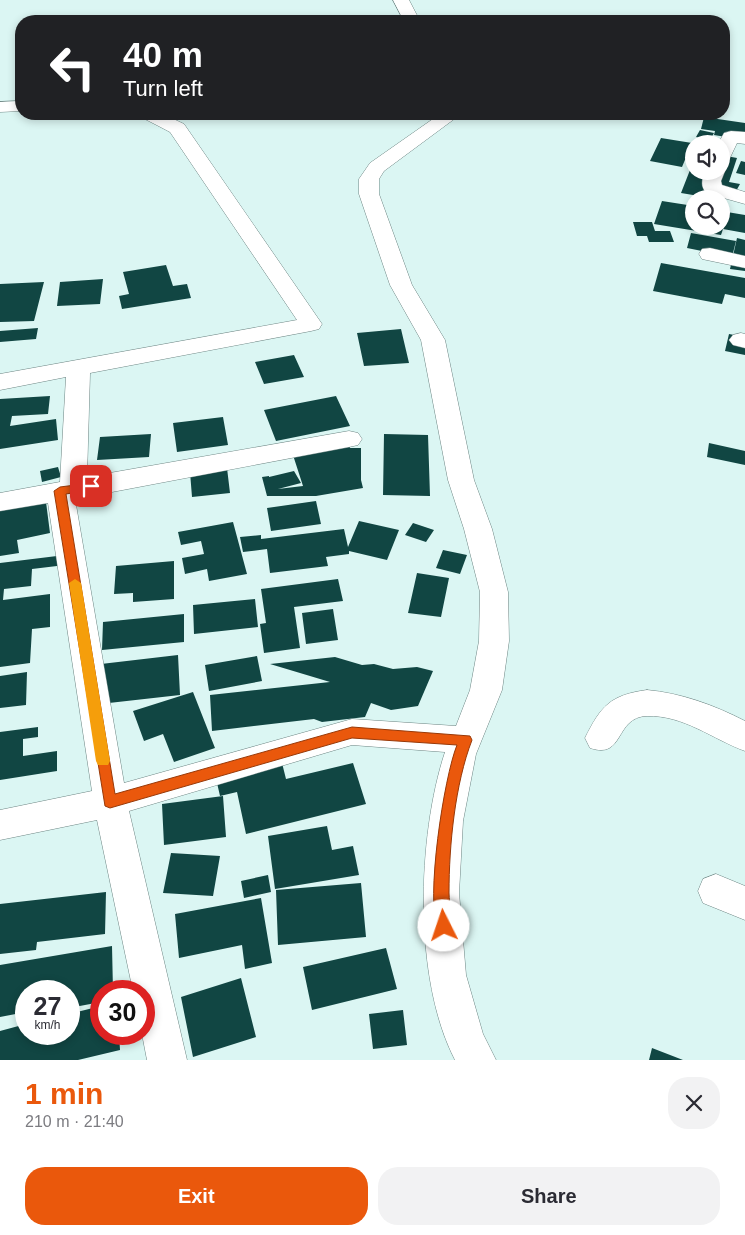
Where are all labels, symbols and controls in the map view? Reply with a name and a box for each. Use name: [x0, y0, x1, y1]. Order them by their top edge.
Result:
icon: left: [40, 35, 105, 100]
text: 40 m: [123, 35, 203, 74]
text: Turn left: [123, 76, 203, 101]
map controls: [685, 135, 730, 235]
button: sound: [685, 135, 730, 180]
button: search: [685, 190, 730, 235]
pin: [70, 465, 112, 507]
icon: arrive: [77, 472, 105, 500]
position arrow: [417, 899, 469, 951]
speed limit sign: 30: [90, 980, 155, 1045]
text: 27: [34, 992, 61, 1020]
text: km/h: [34, 1018, 61, 1032]
text: 1 min: [25, 1077, 103, 1110]
button: close: [668, 1077, 720, 1129]
text: 210 m · 21:40: [25, 1113, 124, 1130]
button: Exit: [25, 1167, 368, 1225]
button: Share: [378, 1167, 720, 1225]

